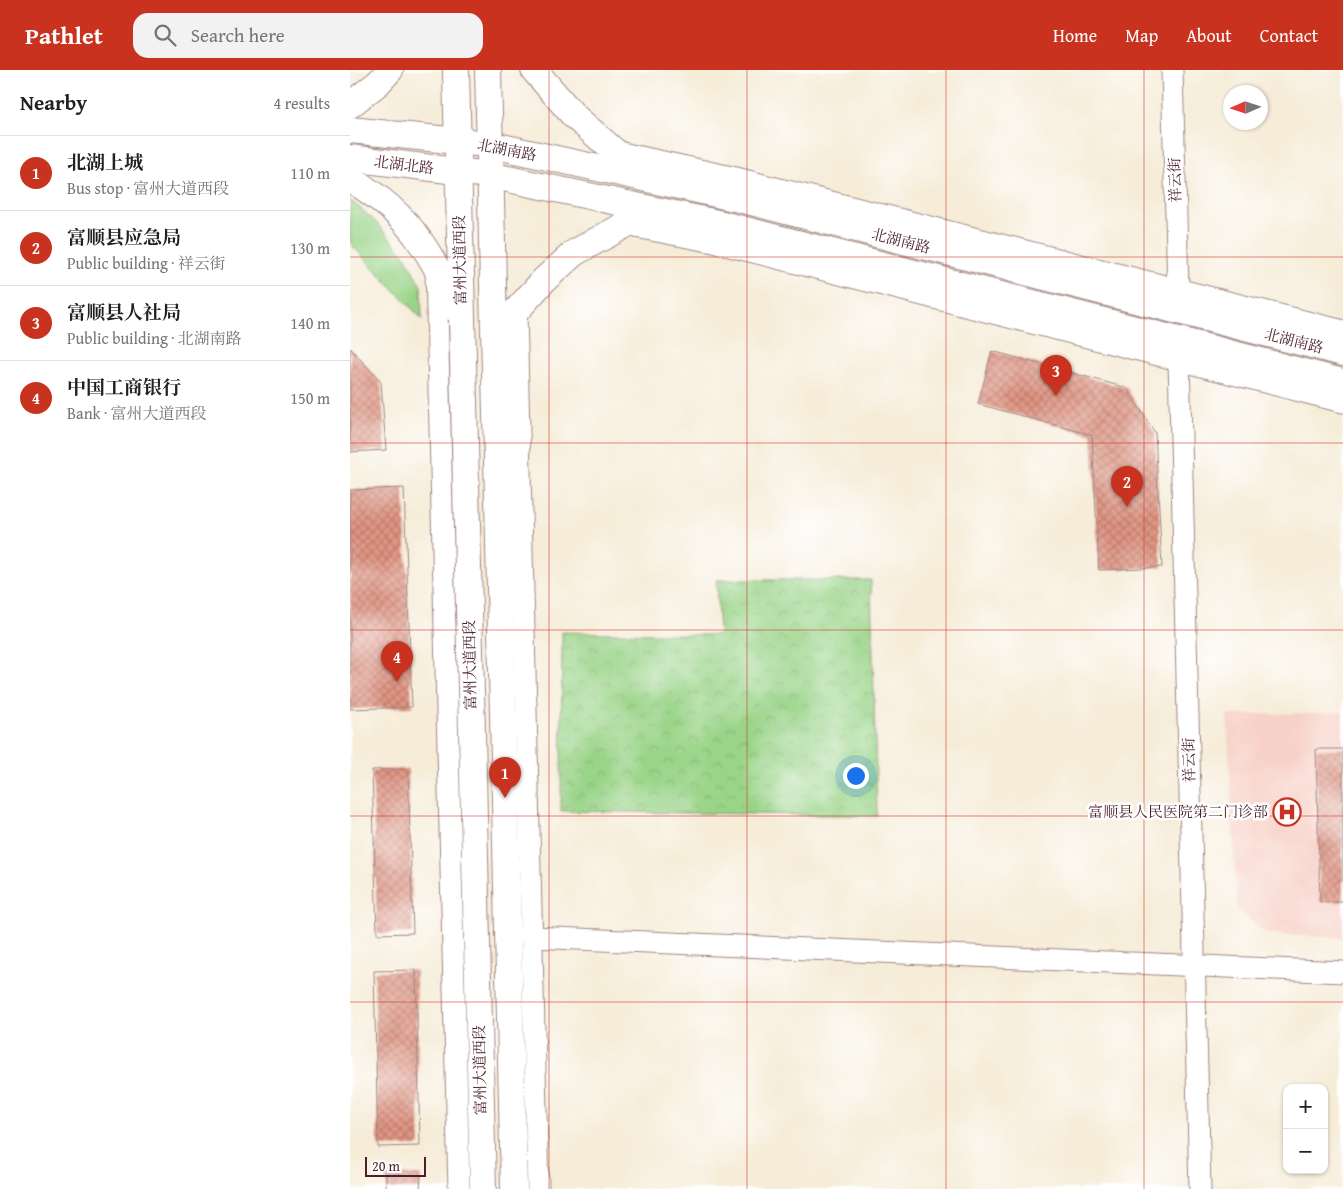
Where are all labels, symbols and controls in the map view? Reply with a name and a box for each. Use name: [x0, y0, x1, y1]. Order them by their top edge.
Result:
search box: [133, 13, 483, 58]
text: Pathlet: [25, 18, 103, 53]
icon: search: [151, 21, 179, 49]
text: Search here: [191, 21, 285, 49]
text: Home: [1053, 22, 1097, 49]
text: Map: [1125, 22, 1158, 49]
text: About: [1186, 22, 1232, 49]
text: Contact: [1260, 22, 1318, 49]
north arrow: [1223, 85, 1268, 130]
text: Nearby: [20, 87, 87, 118]
text: 4 results: [273, 91, 330, 115]
street label: 北湖南路: [476, 133, 539, 166]
text: 北湖上城: [67, 148, 143, 176]
street label: 北湖北路: [373, 150, 435, 179]
street label: 祥云街: [1164, 157, 1185, 203]
text: 1: [32, 161, 40, 185]
text: 110 m: [290, 161, 330, 185]
text: Bus stop · 富州大道西段: [67, 176, 229, 200]
street label: 富州大道西段: [448, 215, 471, 305]
text: 富顺县应急局: [67, 223, 181, 251]
street label: 北湖南路: [869, 223, 933, 258]
text: 2: [32, 236, 40, 260]
text: 130 m: [290, 236, 330, 260]
text: Public building · 祥云街: [67, 251, 226, 275]
text: 富顺县人社局: [67, 298, 181, 326]
text: 3: [32, 311, 40, 335]
text: 140 m: [290, 311, 330, 335]
street label: 北湖南路: [1262, 323, 1326, 358]
text: Public building · 北湖南路: [67, 326, 242, 350]
pin: 3: [1040, 355, 1072, 396]
text: 中国工商银行: [67, 373, 181, 401]
text: 4: [32, 386, 40, 410]
text: 150 m: [290, 386, 330, 410]
text: Bank · 富州大道西段: [67, 401, 206, 425]
pin: 2: [1111, 466, 1143, 507]
street label: 富州大道西段: [458, 620, 481, 710]
pin: 4: [381, 641, 413, 682]
street label: 祥云街: [1178, 737, 1199, 783]
pin: 1: [489, 757, 521, 798]
your location: [843, 763, 869, 789]
hospital icon: 富顺县人民医院第二门诊部: [1272, 797, 1302, 827]
place label: 富顺县人民医院第二门诊部: [1088, 801, 1268, 822]
street label: 富州大道西段: [468, 1025, 491, 1115]
map controls: [1283, 1084, 1328, 1174]
button: +: [1283, 1084, 1328, 1129]
button: −: [1283, 1129, 1328, 1174]
scale bar: [365, 1154, 426, 1177]
text: 20 m: [372, 1156, 400, 1176]

